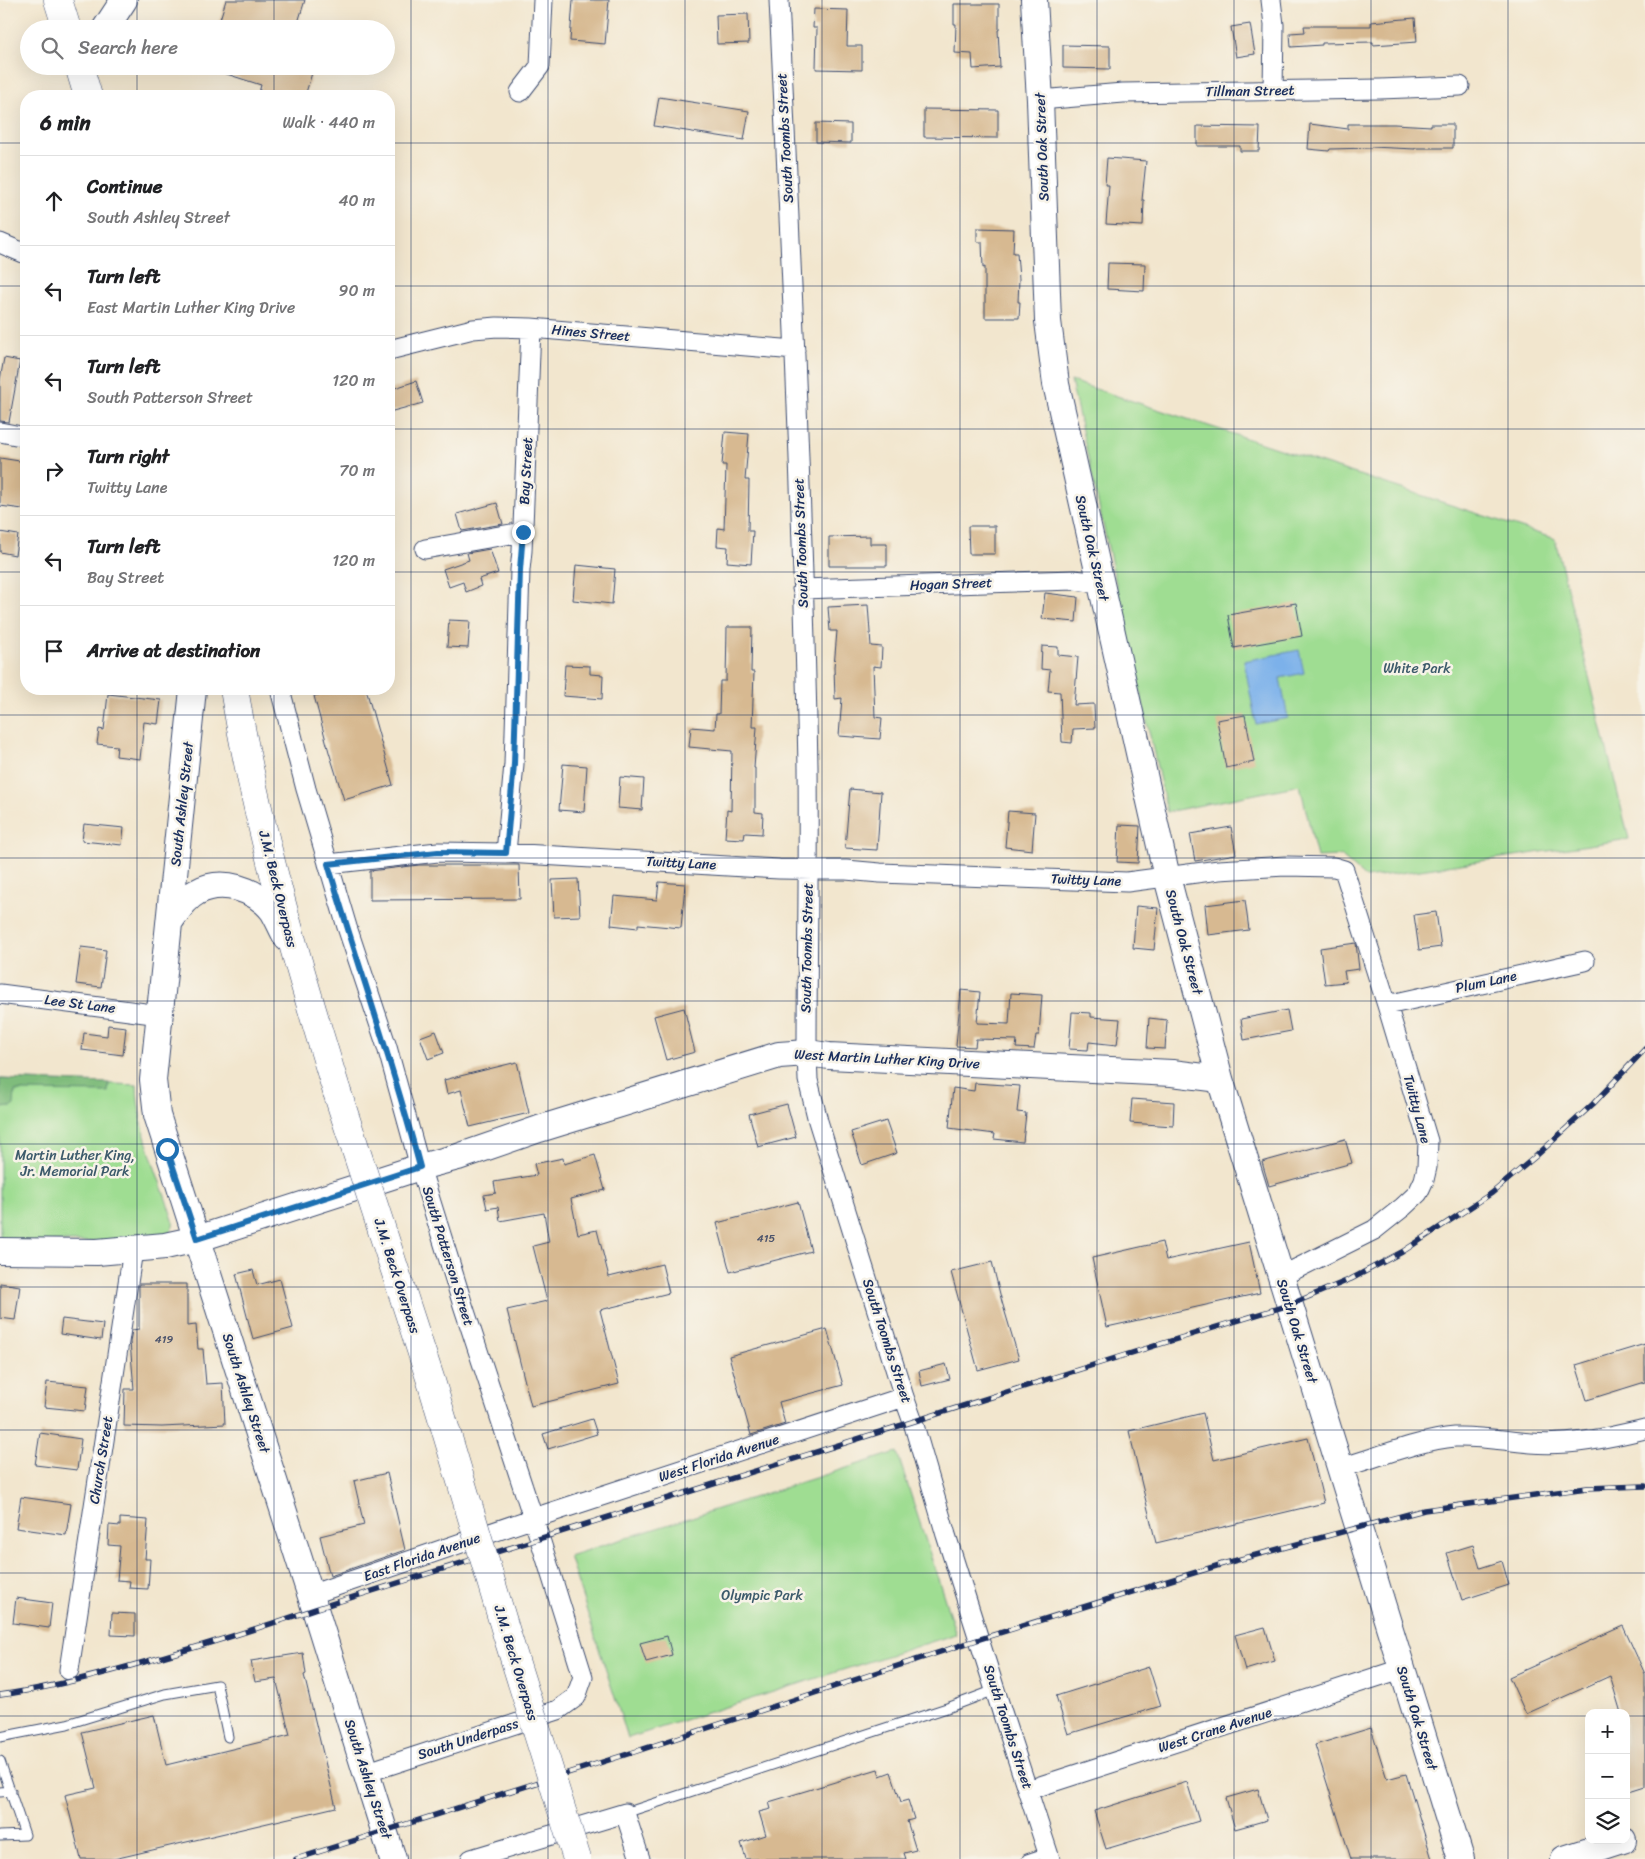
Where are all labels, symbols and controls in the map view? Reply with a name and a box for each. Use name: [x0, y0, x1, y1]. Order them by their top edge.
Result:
search box: [20, 20, 395, 75]
text: Search here: [78, 31, 178, 64]
icon: search: [38, 34, 66, 62]
street label: South Toombs Street: [769, 72, 801, 204]
street label: Tillman Street: [1205, 78, 1295, 104]
street label: South Oak Street: [1028, 91, 1056, 202]
text: 6 min: [40, 104, 91, 142]
text: Walk · 440 m: [282, 108, 375, 137]
text: Continue: [87, 170, 163, 203]
text: 40 m: [338, 186, 375, 215]
icon: ahead: [40, 187, 68, 215]
text: South Ashley Street: [87, 203, 230, 232]
text: Turn left: [87, 260, 160, 293]
text: 90 m: [339, 276, 375, 305]
icon: left: [40, 277, 68, 305]
text: East Martin Luther King Drive: [87, 293, 295, 322]
street label: Hines Street: [551, 317, 631, 349]
text: Turn left: [87, 350, 160, 383]
text: 120 m: [332, 366, 375, 395]
icon: left: [40, 367, 68, 395]
text: South Patterson Street: [87, 383, 253, 412]
street label: Bay Street: [512, 437, 540, 505]
text: Turn right: [87, 440, 169, 473]
text: 70 m: [339, 456, 375, 485]
icon: right: [40, 457, 68, 485]
text: Twitty Lane: [87, 473, 167, 502]
street label: South Toombs Street: [786, 478, 816, 608]
street label: South Oak Street: [1068, 492, 1117, 605]
route end: [512, 521, 535, 544]
text: Turn left: [87, 530, 160, 563]
text: 120 m: [332, 546, 375, 575]
icon: left: [40, 547, 68, 575]
text: Bay Street: [87, 563, 164, 592]
street label: Hogan Street: [909, 570, 993, 598]
text: Arrive at destination: [87, 634, 260, 667]
icon: arrive: [40, 637, 68, 665]
park label: White Park: [1383, 656, 1451, 681]
street label: South Ashley Street: [163, 739, 201, 867]
street label: J.M. Beck Overpass: [251, 827, 305, 951]
street label: Twitty Lane: [645, 849, 717, 877]
street label: Twitty Lane: [1050, 866, 1122, 894]
street label: South Toombs Street: [793, 883, 821, 1013]
street label: South Oak Street: [1158, 886, 1210, 999]
street label: Plum Lane: [1453, 963, 1519, 1001]
street label: Lee St Lane: [43, 987, 117, 1021]
street label: West Martin Luther King Drive: [793, 1042, 981, 1076]
street label: Twitty Lane: [1396, 1072, 1438, 1146]
route start: [156, 1138, 179, 1161]
park label: Martin Luther King, Jr. Memorial Park: [15, 1143, 135, 1184]
street label: South Patterson Street: [415, 1183, 481, 1329]
street label: J.M. Beck Overpass: [366, 1214, 428, 1337]
house number: 415: [757, 1229, 775, 1248]
street label: South Toombs Street: [855, 1275, 919, 1407]
street label: South Oak Street: [1269, 1276, 1325, 1388]
house number: 419: [155, 1330, 173, 1349]
street label: South Ashley Street: [215, 1330, 278, 1458]
street label: Church Street: [82, 1414, 120, 1506]
street label: West Florida Avenue: [655, 1427, 783, 1489]
street label: East Florida Avenue: [360, 1525, 484, 1589]
park label: Olympic Park: [721, 1583, 803, 1608]
street label: J.M. Beck Overpass: [486, 1601, 546, 1725]
street label: South Toombs Street: [976, 1661, 1040, 1793]
street label: South Oak Street: [1389, 1663, 1445, 1775]
street label: West Crane Avenue: [1155, 1700, 1275, 1760]
map controls: [1585, 1709, 1630, 1844]
button: +: [1585, 1709, 1630, 1754]
street label: South Underpass: [414, 1711, 522, 1767]
street label: South Ashley Street: [337, 1716, 400, 1844]
button: −: [1585, 1754, 1630, 1799]
button: layers: [1585, 1799, 1630, 1844]

